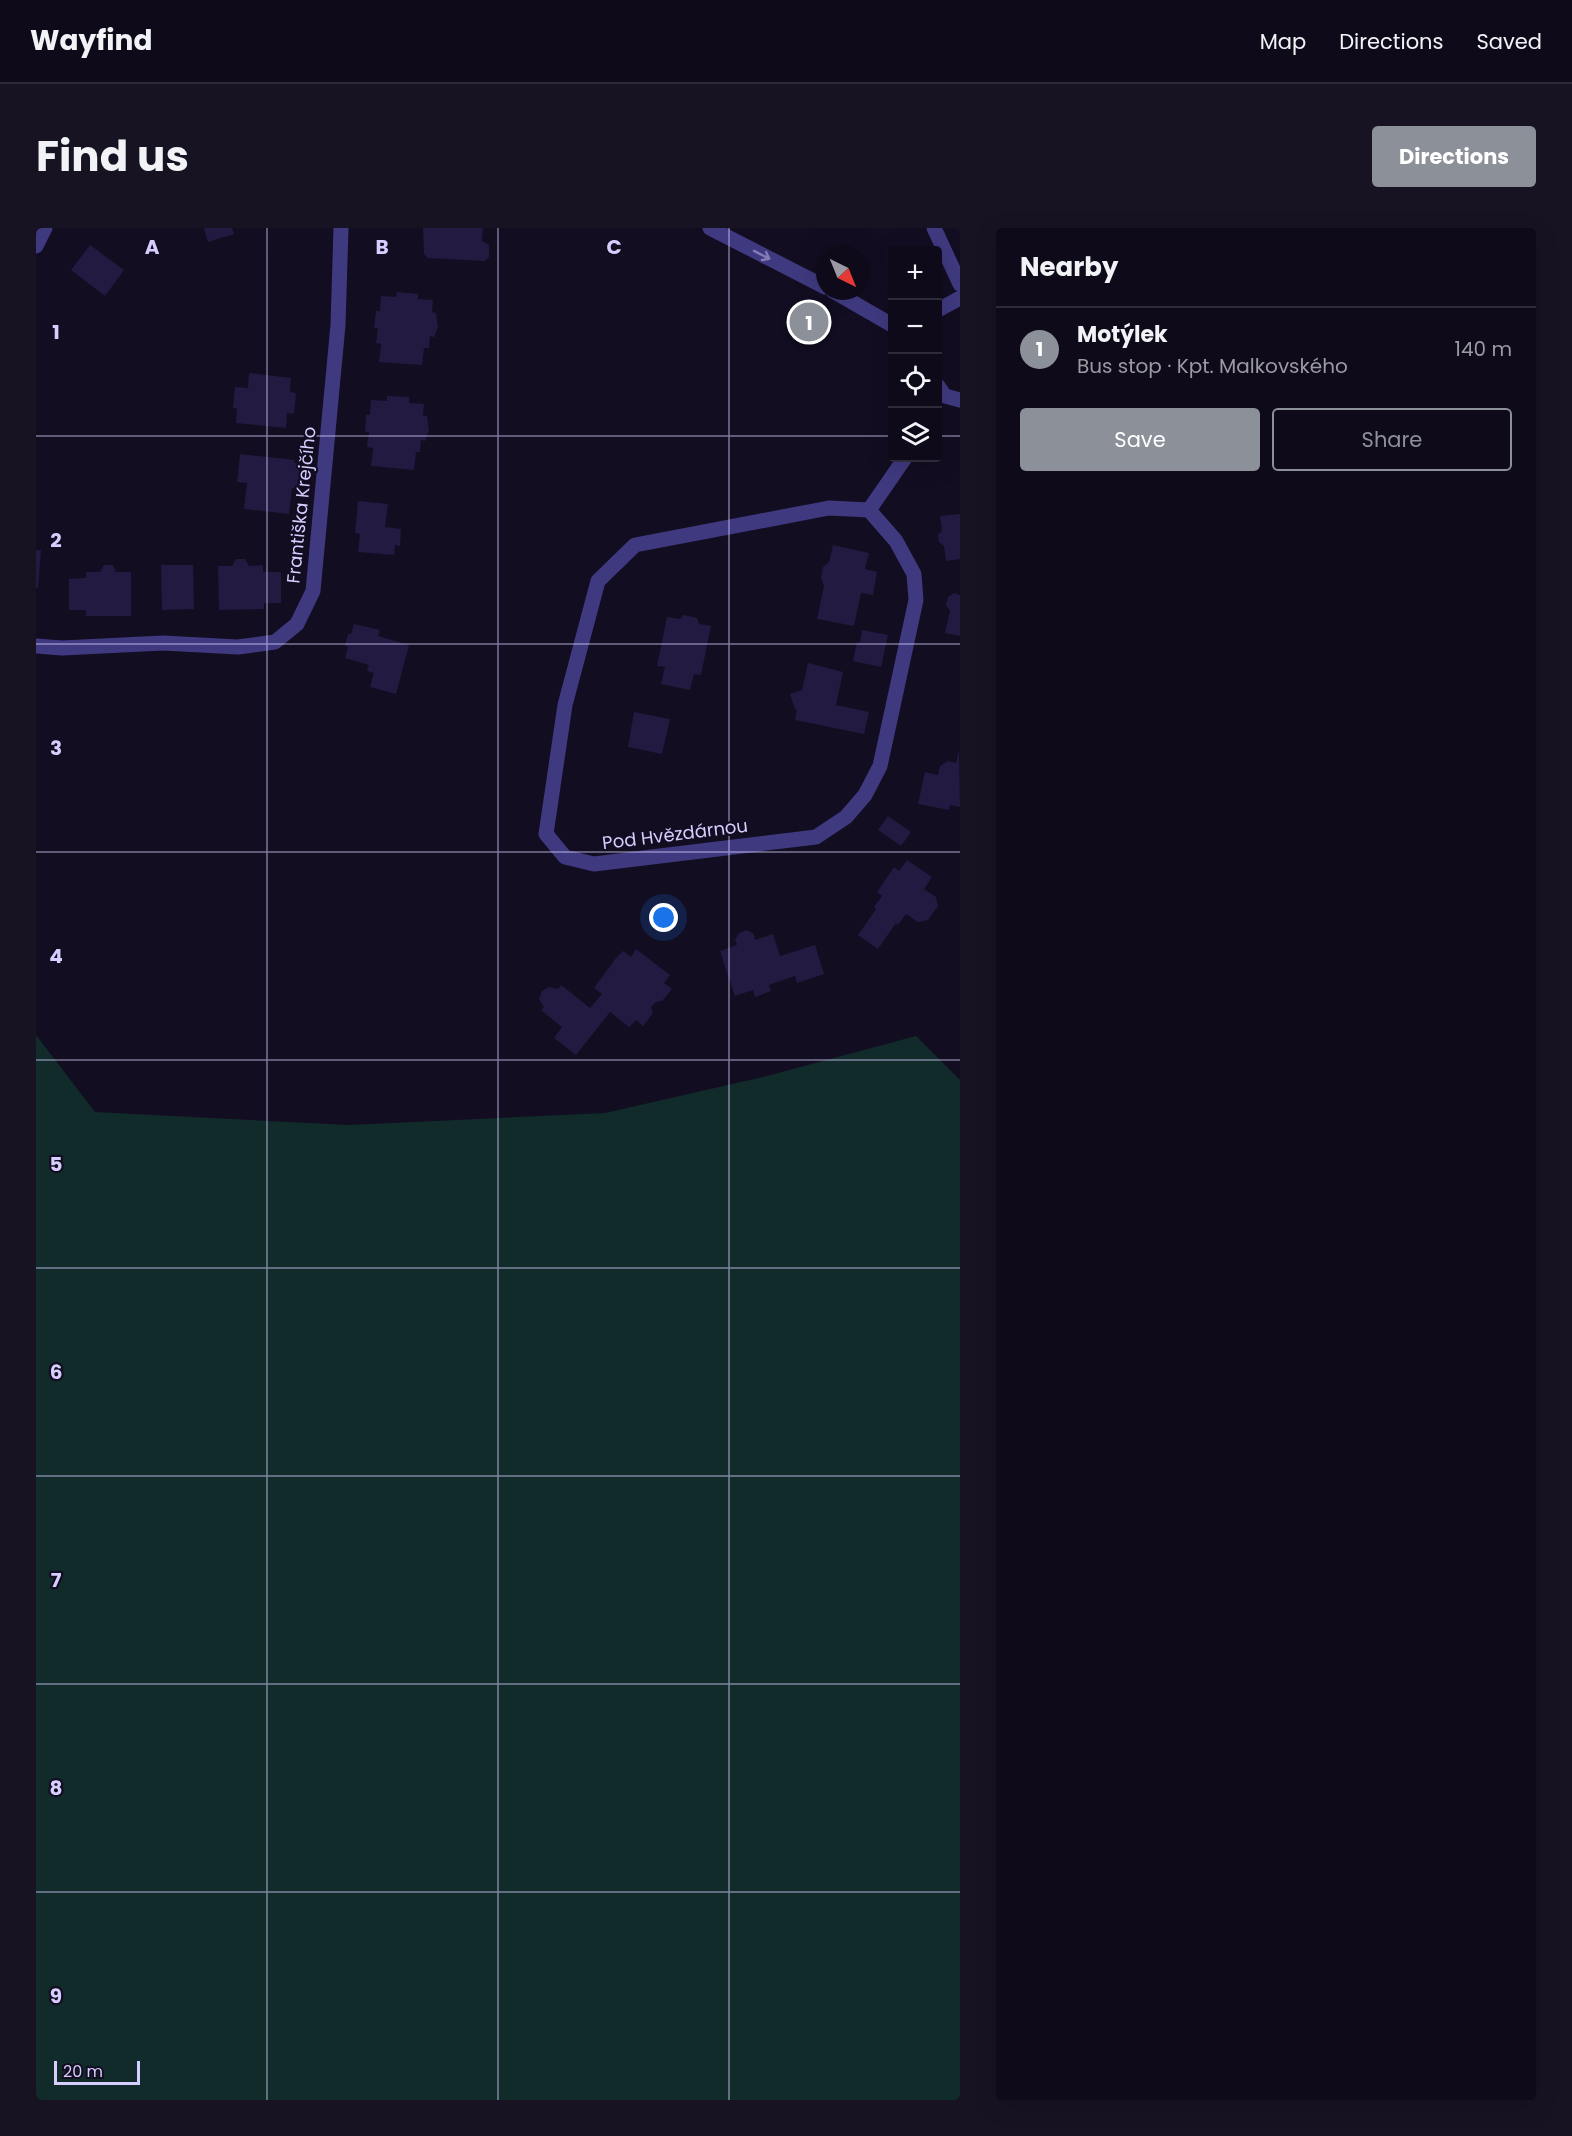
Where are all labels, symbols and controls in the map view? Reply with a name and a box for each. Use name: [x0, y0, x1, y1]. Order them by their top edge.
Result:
text: Wayfind: [30, 21, 152, 60]
text: Map: [1260, 27, 1306, 56]
text: Directions: [1339, 27, 1443, 56]
text: Saved: [1476, 27, 1542, 56]
button: Directions: [1372, 126, 1536, 187]
text: Find us: [36, 127, 189, 186]
text: A: [145, 233, 160, 261]
text: B: [375, 233, 389, 261]
text: C: [606, 233, 622, 261]
north arrow: [816, 246, 870, 300]
map controls: [888, 246, 942, 462]
button: +: [888, 246, 942, 300]
one-way arrow: [753, 249, 770, 261]
text: Nearby: [1020, 249, 1118, 285]
pin: 1: [790, 300, 828, 344]
button: −: [888, 300, 942, 354]
text: 1: [52, 318, 60, 346]
text: Motýlek: [1077, 319, 1168, 350]
text: 1: [1036, 335, 1043, 363]
text: 140 m: [1455, 335, 1512, 363]
text: Bus stop · Kpt. Malkovského: [1077, 352, 1348, 380]
button: locate: [888, 354, 942, 408]
button: layers: [888, 408, 942, 462]
button: Save: [1020, 408, 1260, 471]
button: Share: [1272, 408, 1512, 471]
street label: Františka Krejčího: [280, 425, 322, 585]
text: 2: [50, 526, 62, 554]
text: 3: [50, 734, 62, 762]
street label: Pod Hvězdárnou: [601, 813, 749, 855]
your location: [649, 903, 678, 932]
text: 4: [49, 942, 63, 970]
text: 5: [50, 1150, 63, 1178]
text: 6: [50, 1358, 62, 1386]
text: 7: [51, 1566, 62, 1594]
text: 8: [50, 1774, 62, 1802]
text: 9: [50, 1982, 62, 2010]
scale bar: [54, 2058, 140, 2086]
text: 20 m: [63, 2060, 103, 2083]

